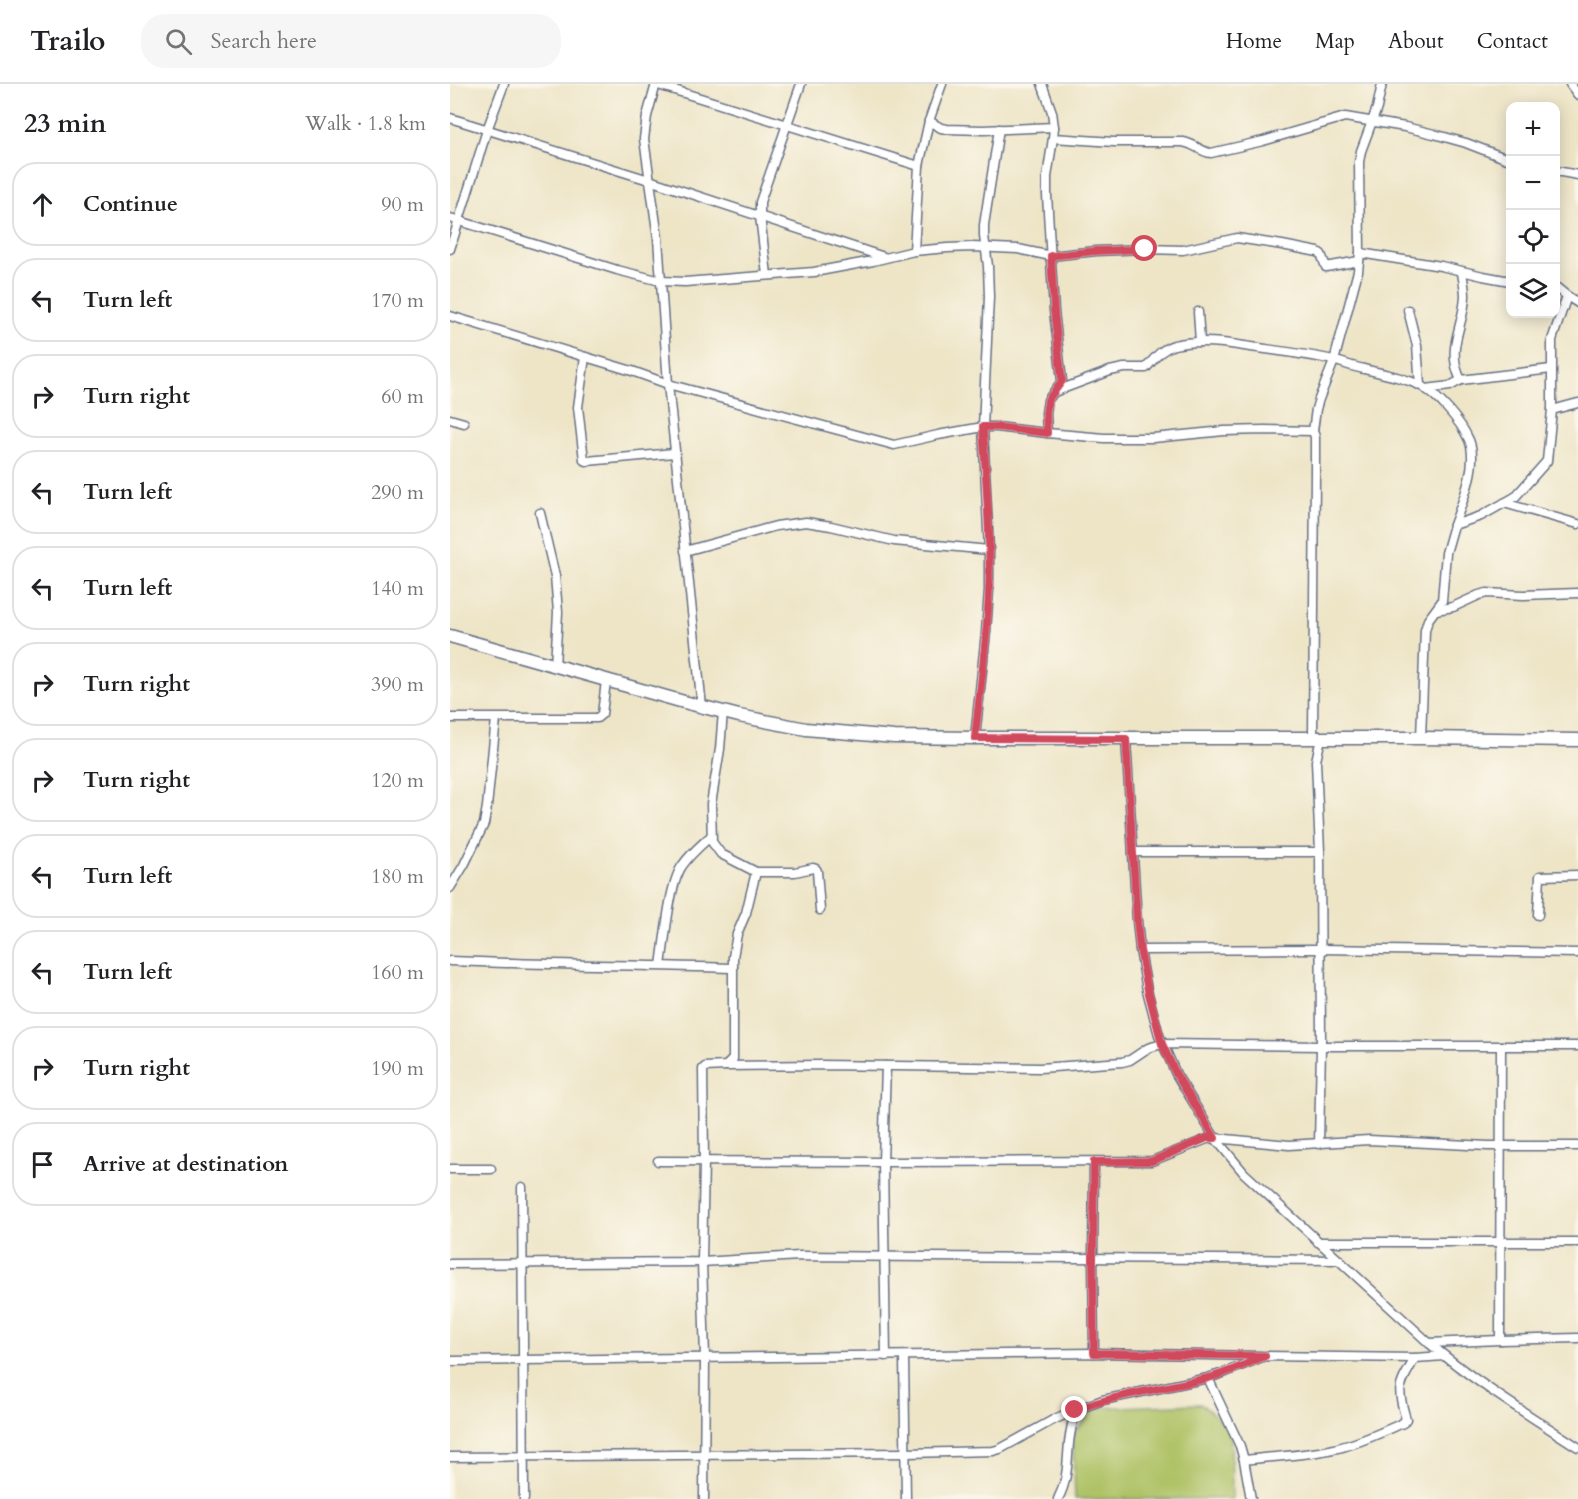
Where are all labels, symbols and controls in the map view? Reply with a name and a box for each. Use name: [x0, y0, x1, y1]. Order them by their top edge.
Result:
search box: [141, 14, 561, 68]
text: Trailo: [30, 22, 105, 60]
icon: search: [162, 25, 195, 58]
text: Search here: [210, 26, 317, 56]
text: Home: [1226, 27, 1282, 56]
text: Map: [1315, 27, 1355, 56]
text: About: [1388, 27, 1444, 56]
text: Contact: [1477, 27, 1548, 56]
map controls: [1506, 102, 1560, 318]
button: +: [1506, 102, 1560, 156]
text: 23 min: [24, 106, 107, 141]
text: Walk · 1.8 km: [305, 110, 426, 137]
button: −: [1506, 156, 1560, 210]
icon: ahead: [26, 188, 59, 221]
text: Continue: [83, 189, 178, 219]
text: 90 m: [381, 191, 424, 218]
button: locate: [1506, 210, 1560, 264]
route start: [1131, 235, 1157, 261]
button: layers: [1506, 264, 1560, 318]
icon: left: [26, 284, 59, 317]
text: Turn left: [83, 285, 172, 315]
text: 170 m: [371, 287, 424, 314]
icon: right: [26, 380, 59, 413]
text: Turn right: [83, 381, 190, 411]
text: 60 m: [381, 383, 424, 410]
icon: left: [26, 476, 59, 509]
text: Turn left: [83, 477, 172, 507]
text: 290 m: [371, 479, 424, 506]
icon: left: [26, 572, 59, 605]
text: Turn left: [83, 573, 172, 603]
text: 140 m: [371, 575, 424, 602]
icon: right: [26, 668, 59, 701]
text: Turn right: [83, 669, 190, 699]
text: 390 m: [371, 671, 424, 698]
icon: right: [26, 764, 59, 797]
text: Turn right: [83, 765, 190, 795]
text: 120 m: [371, 767, 424, 794]
icon: left: [26, 860, 59, 893]
text: Turn left: [83, 861, 172, 891]
text: 180 m: [371, 863, 424, 890]
icon: left: [26, 956, 59, 989]
text: Turn left: [83, 957, 172, 987]
text: 160 m: [371, 959, 424, 986]
icon: right: [26, 1052, 59, 1085]
text: Turn right: [83, 1053, 190, 1083]
text: 190 m: [371, 1055, 424, 1082]
icon: arrive: [26, 1148, 59, 1181]
text: Arrive at destination: [83, 1149, 288, 1179]
route end: [1061, 1396, 1087, 1422]

